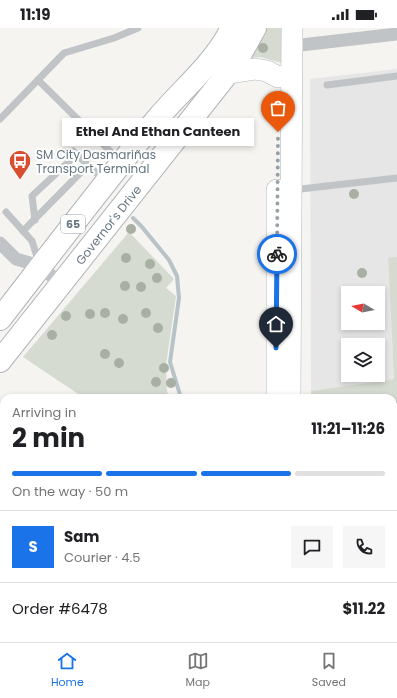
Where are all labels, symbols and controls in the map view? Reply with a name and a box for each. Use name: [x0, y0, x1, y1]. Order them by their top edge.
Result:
text: 11:19: [20, 4, 50, 25]
pin: [261, 91, 295, 132]
icon: bag: [267, 97, 289, 119]
callout: Ethel And Ethan Canteen: [62, 118, 254, 146]
text: Ethel And Ethan Canteen: [76, 122, 240, 141]
place label: SM City Dasmariñas Transport Terminal: [36, 146, 156, 177]
bus stop icon: SM City Dasmariñas Transport Terminal: [7, 148, 33, 181]
street label: Governor's Drive: [71, 181, 145, 268]
road number: 65: [61, 215, 85, 233]
courier: [257, 234, 297, 274]
icon: bike: [266, 243, 288, 265]
north arrow: [341, 286, 385, 330]
map controls: [341, 286, 385, 382]
pin: [259, 307, 293, 348]
icon: home: [265, 313, 287, 335]
button: layers: [341, 338, 385, 382]
text: Arriving in: [12, 403, 76, 422]
text: 11:21–11:26: [311, 418, 385, 439]
text: 2 min: [12, 420, 85, 456]
text: On the way · 50 m: [12, 482, 128, 501]
text: Sam: [64, 526, 99, 547]
button: chat: [291, 526, 333, 568]
button: phone: [343, 526, 385, 568]
text: S: [28, 536, 38, 557]
text: Courier · 4.5: [64, 548, 140, 567]
text: Order #6478: [12, 598, 108, 619]
text: $11.22: [342, 598, 385, 619]
tab: Home: [51, 650, 84, 691]
tab: Map: [186, 650, 210, 691]
tab: Saved: [312, 650, 346, 691]

